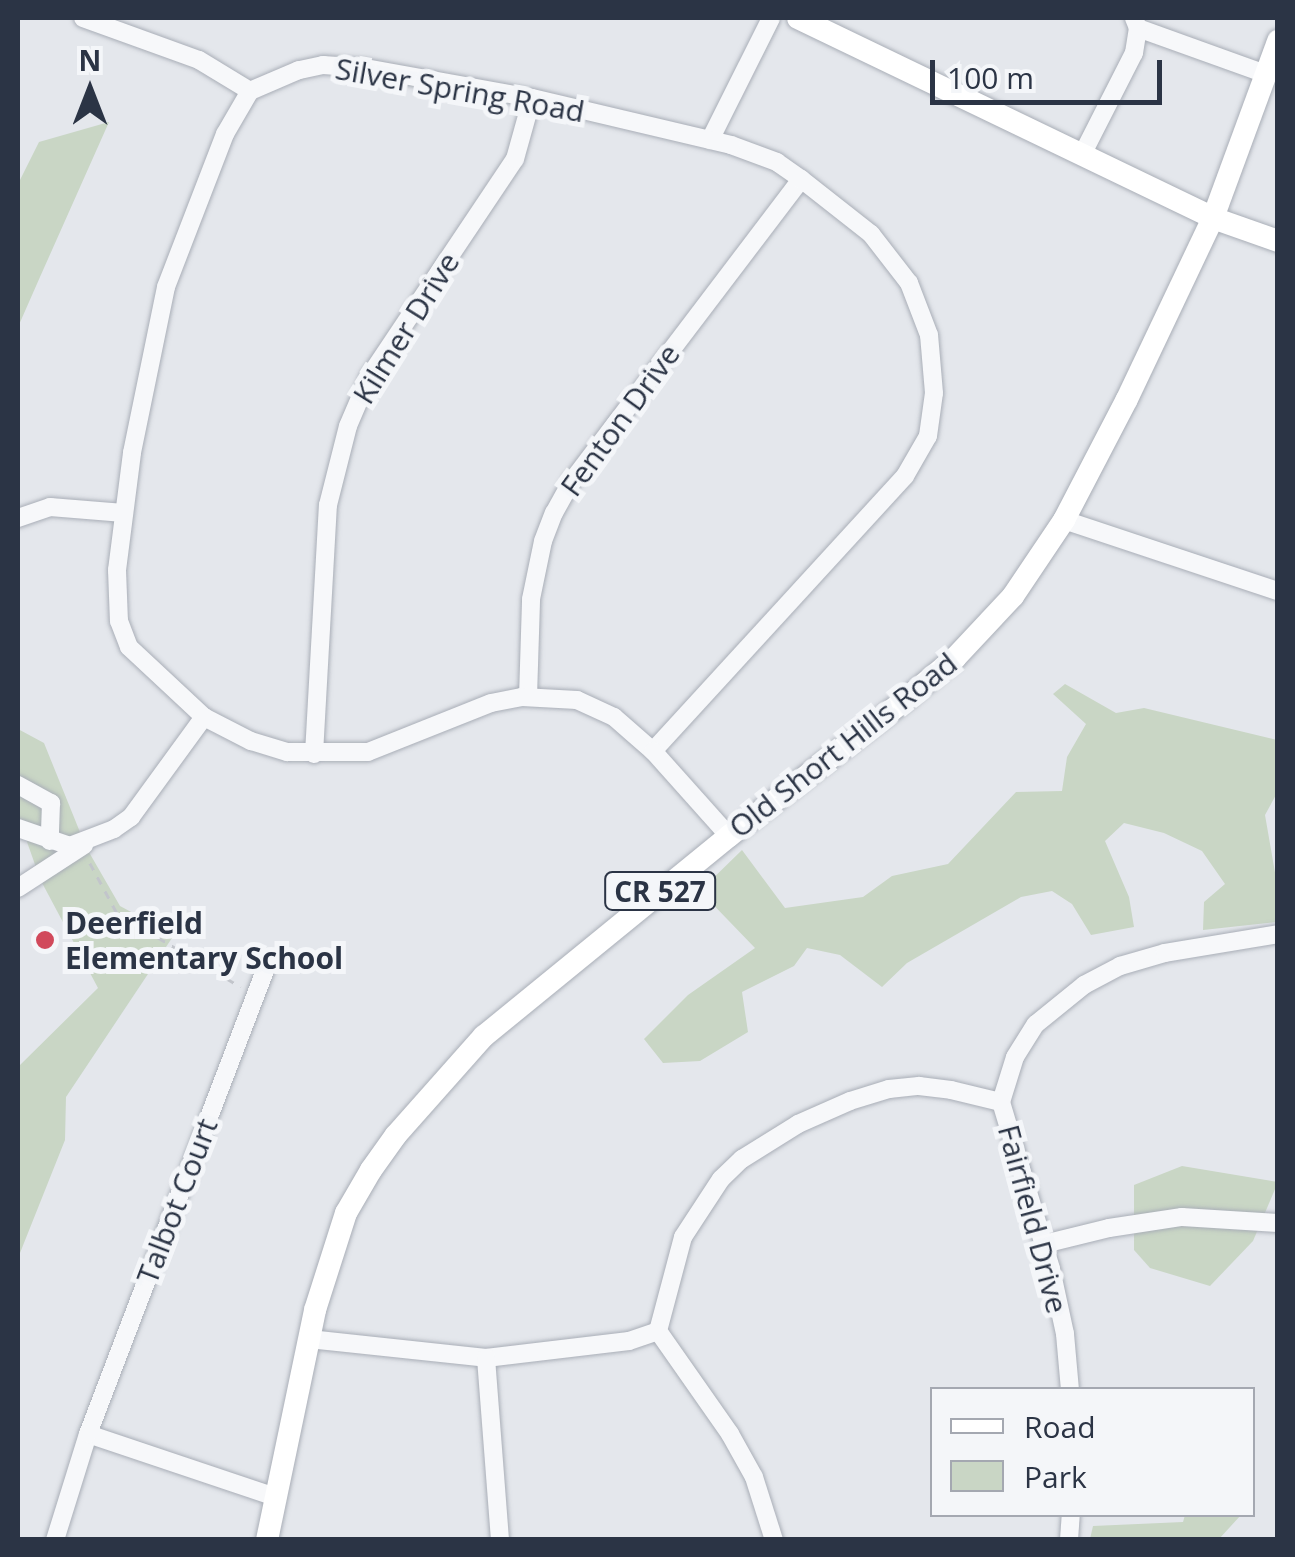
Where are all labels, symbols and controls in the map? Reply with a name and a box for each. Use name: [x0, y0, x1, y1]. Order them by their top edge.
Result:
north arrow: [40, 40, 140, 140]
scale bar: [935, 40, 1168, 102]
text: N: [79, 41, 101, 79]
street label: Silver Spring Road: [333, 50, 587, 130]
text: 100 m: [947, 57, 1034, 98]
street label: Kilmer Drive: [345, 246, 467, 410]
street label: Fenton Drive: [553, 337, 687, 503]
street label: Old Short Hills Road: [722, 645, 964, 845]
road number: CR 527: [602, 868, 718, 914]
place label: Deerfield Elementary School: [65, 905, 343, 976]
marker: Deerfield Elementary School: [34, 929, 56, 951]
street label: Talbot Court: [129, 1113, 225, 1289]
street label: Fairfield Drive: [991, 1121, 1075, 1317]
legend: [930, 1387, 1255, 1517]
text: Road: [1024, 1406, 1096, 1447]
text: Park: [1024, 1456, 1087, 1497]

